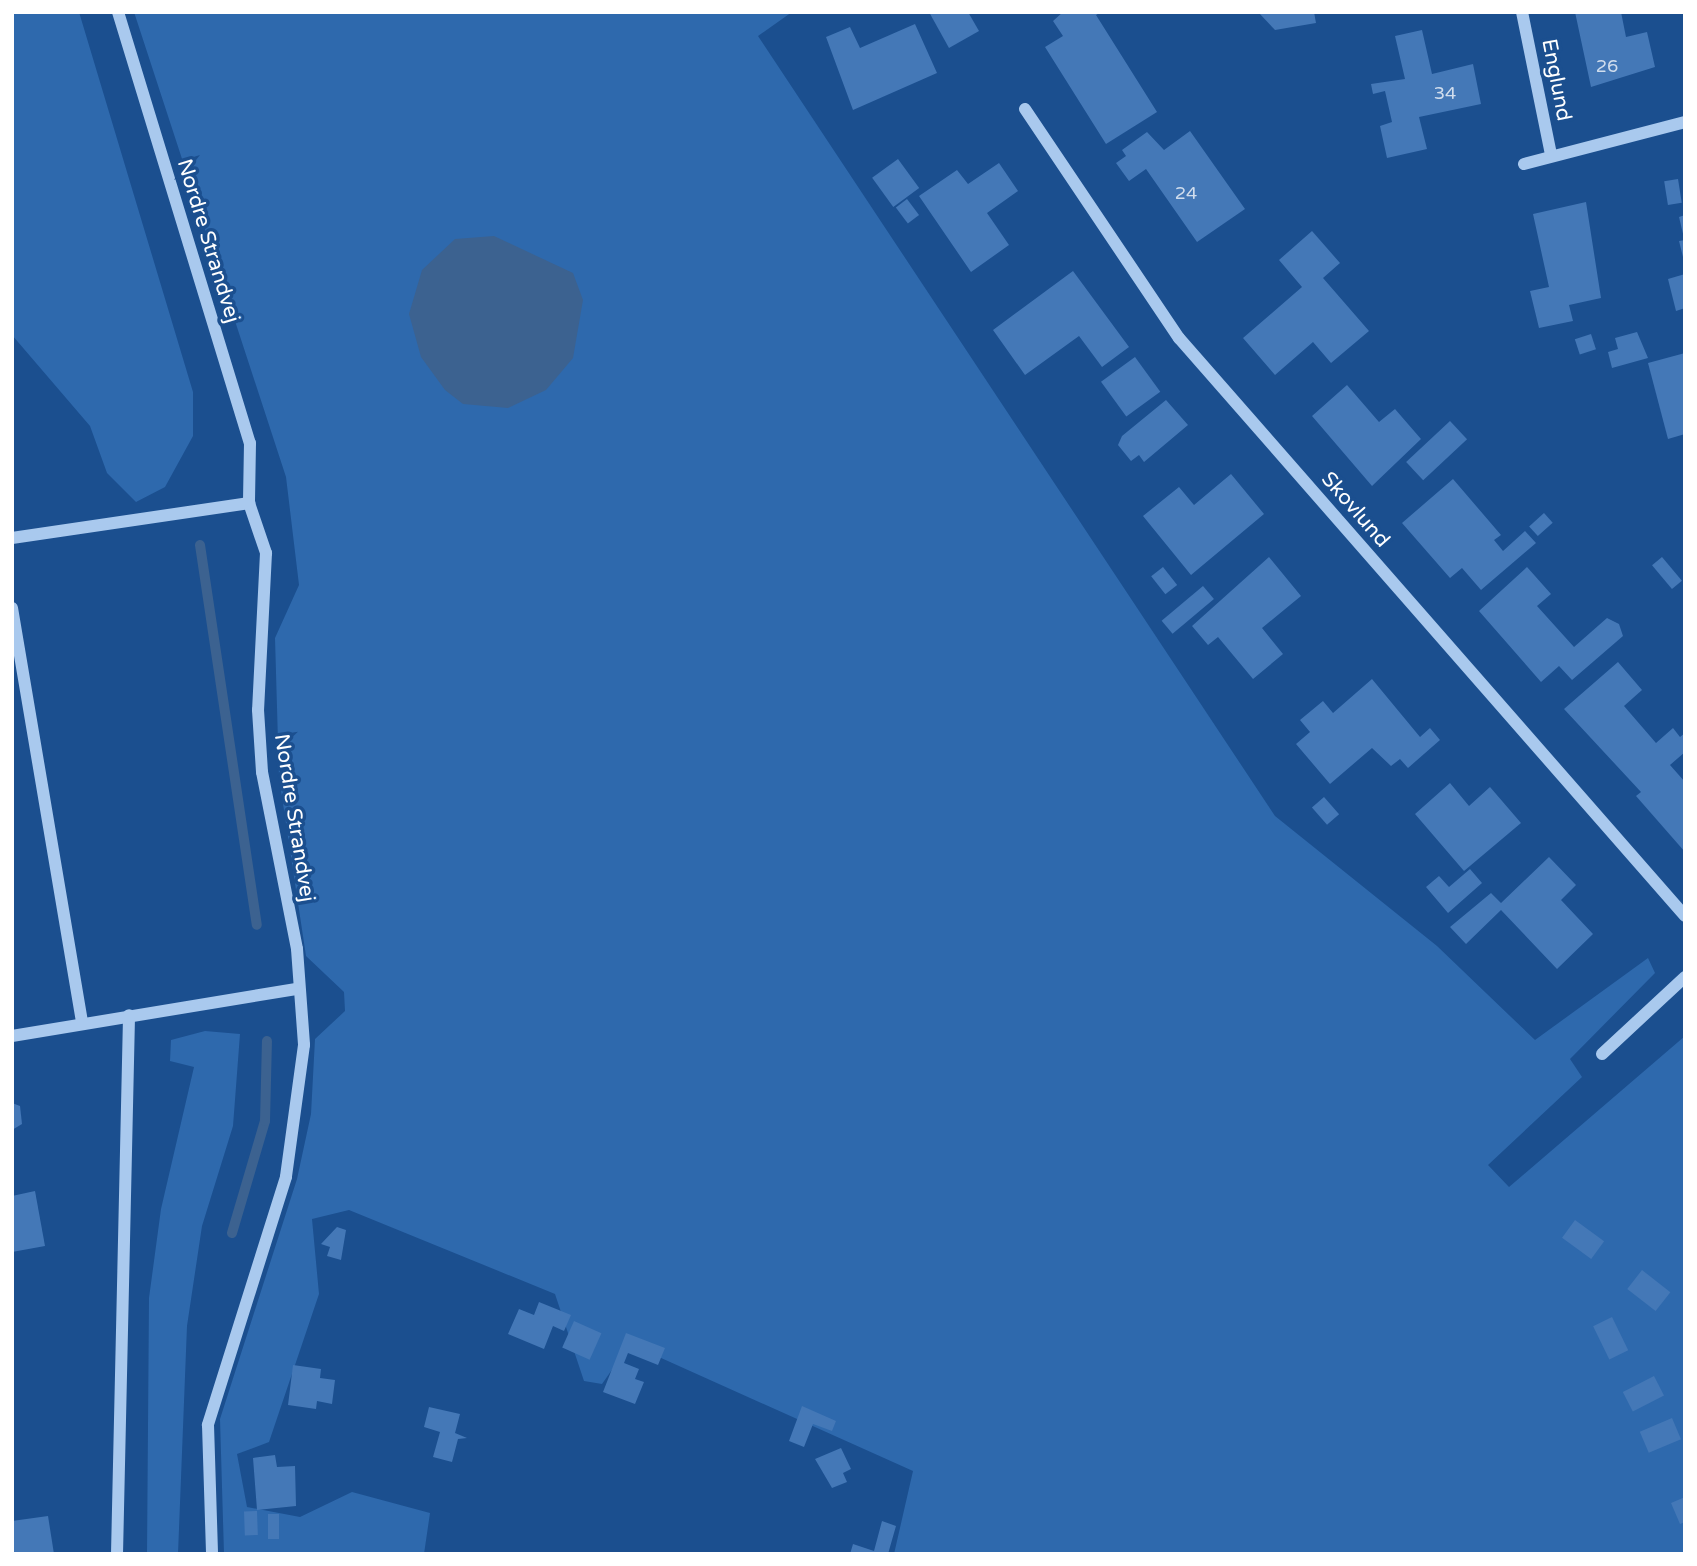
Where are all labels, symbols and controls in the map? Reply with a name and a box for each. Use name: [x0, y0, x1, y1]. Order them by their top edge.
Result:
street label: Englund: [1536, 37, 1576, 123]
house number: 26: [1596, 55, 1618, 77]
house number: 34: [1434, 82, 1456, 104]
street label: Nordre Strandvej: [171, 156, 245, 326]
house number: 24: [1175, 182, 1197, 204]
street label: Skovlund: [1315, 467, 1395, 553]
street label: Nordre Strandvej: [268, 732, 320, 904]

